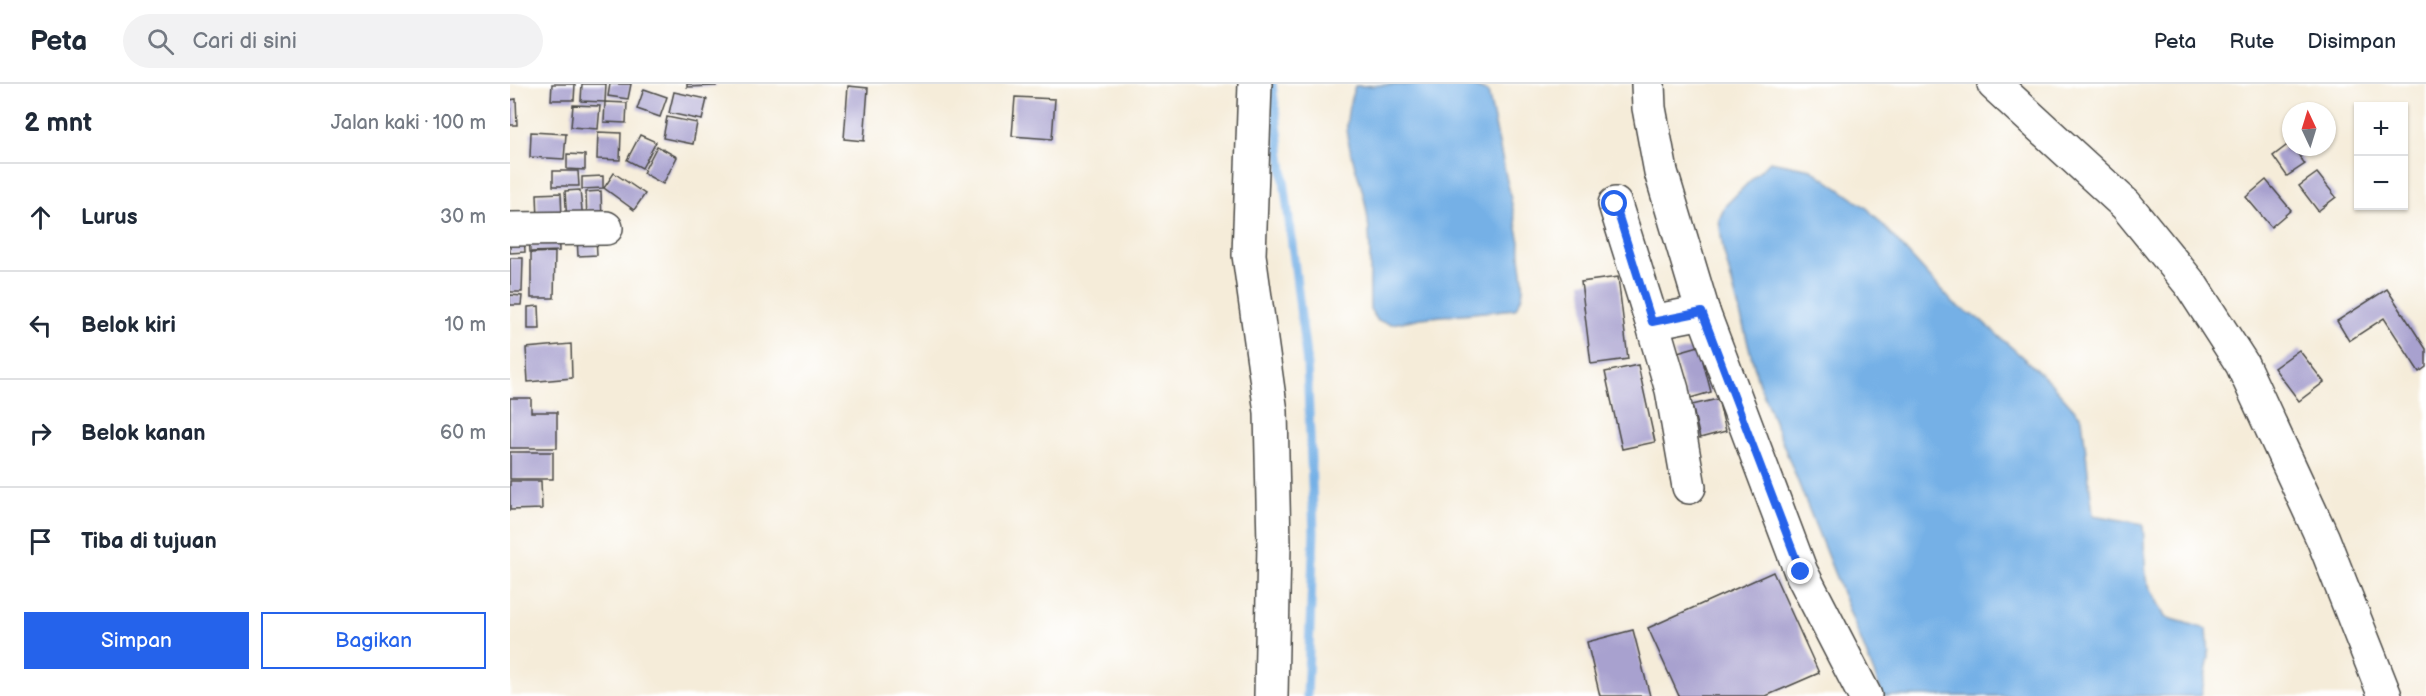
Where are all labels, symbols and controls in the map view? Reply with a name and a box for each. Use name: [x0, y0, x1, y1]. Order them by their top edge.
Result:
search box: [123, 14, 543, 68]
text: Peta: [30, 25, 87, 58]
icon: search: [144, 25, 177, 58]
text: Cari di sini: [192, 28, 297, 55]
text: Peta: [2154, 29, 2196, 54]
text: Rute: [2229, 29, 2274, 54]
text: Disimpan: [2307, 29, 2396, 54]
north arrow: [2282, 102, 2336, 156]
map controls: [2354, 102, 2408, 210]
button: +: [2354, 102, 2408, 156]
text: 2 mnt: [24, 108, 92, 139]
text: Jalan kaki · 100 m: [331, 111, 486, 135]
button: −: [2354, 156, 2408, 210]
route start: [1601, 190, 1627, 216]
icon: ahead: [24, 201, 57, 234]
text: Lurus: [81, 204, 137, 231]
text: 30 m: [440, 205, 486, 229]
icon: left: [24, 309, 57, 342]
text: Belok kiri: [81, 312, 176, 339]
text: 10 m: [445, 313, 486, 337]
icon: right: [24, 417, 57, 450]
text: Belok kanan: [81, 420, 206, 447]
text: 60 m: [440, 421, 486, 445]
icon: arrive: [24, 525, 57, 558]
text: Tiba di tujuan: [81, 528, 217, 555]
route end: [1787, 558, 1813, 584]
button: Simpan: [24, 612, 249, 669]
button: Bagikan: [261, 612, 486, 669]

